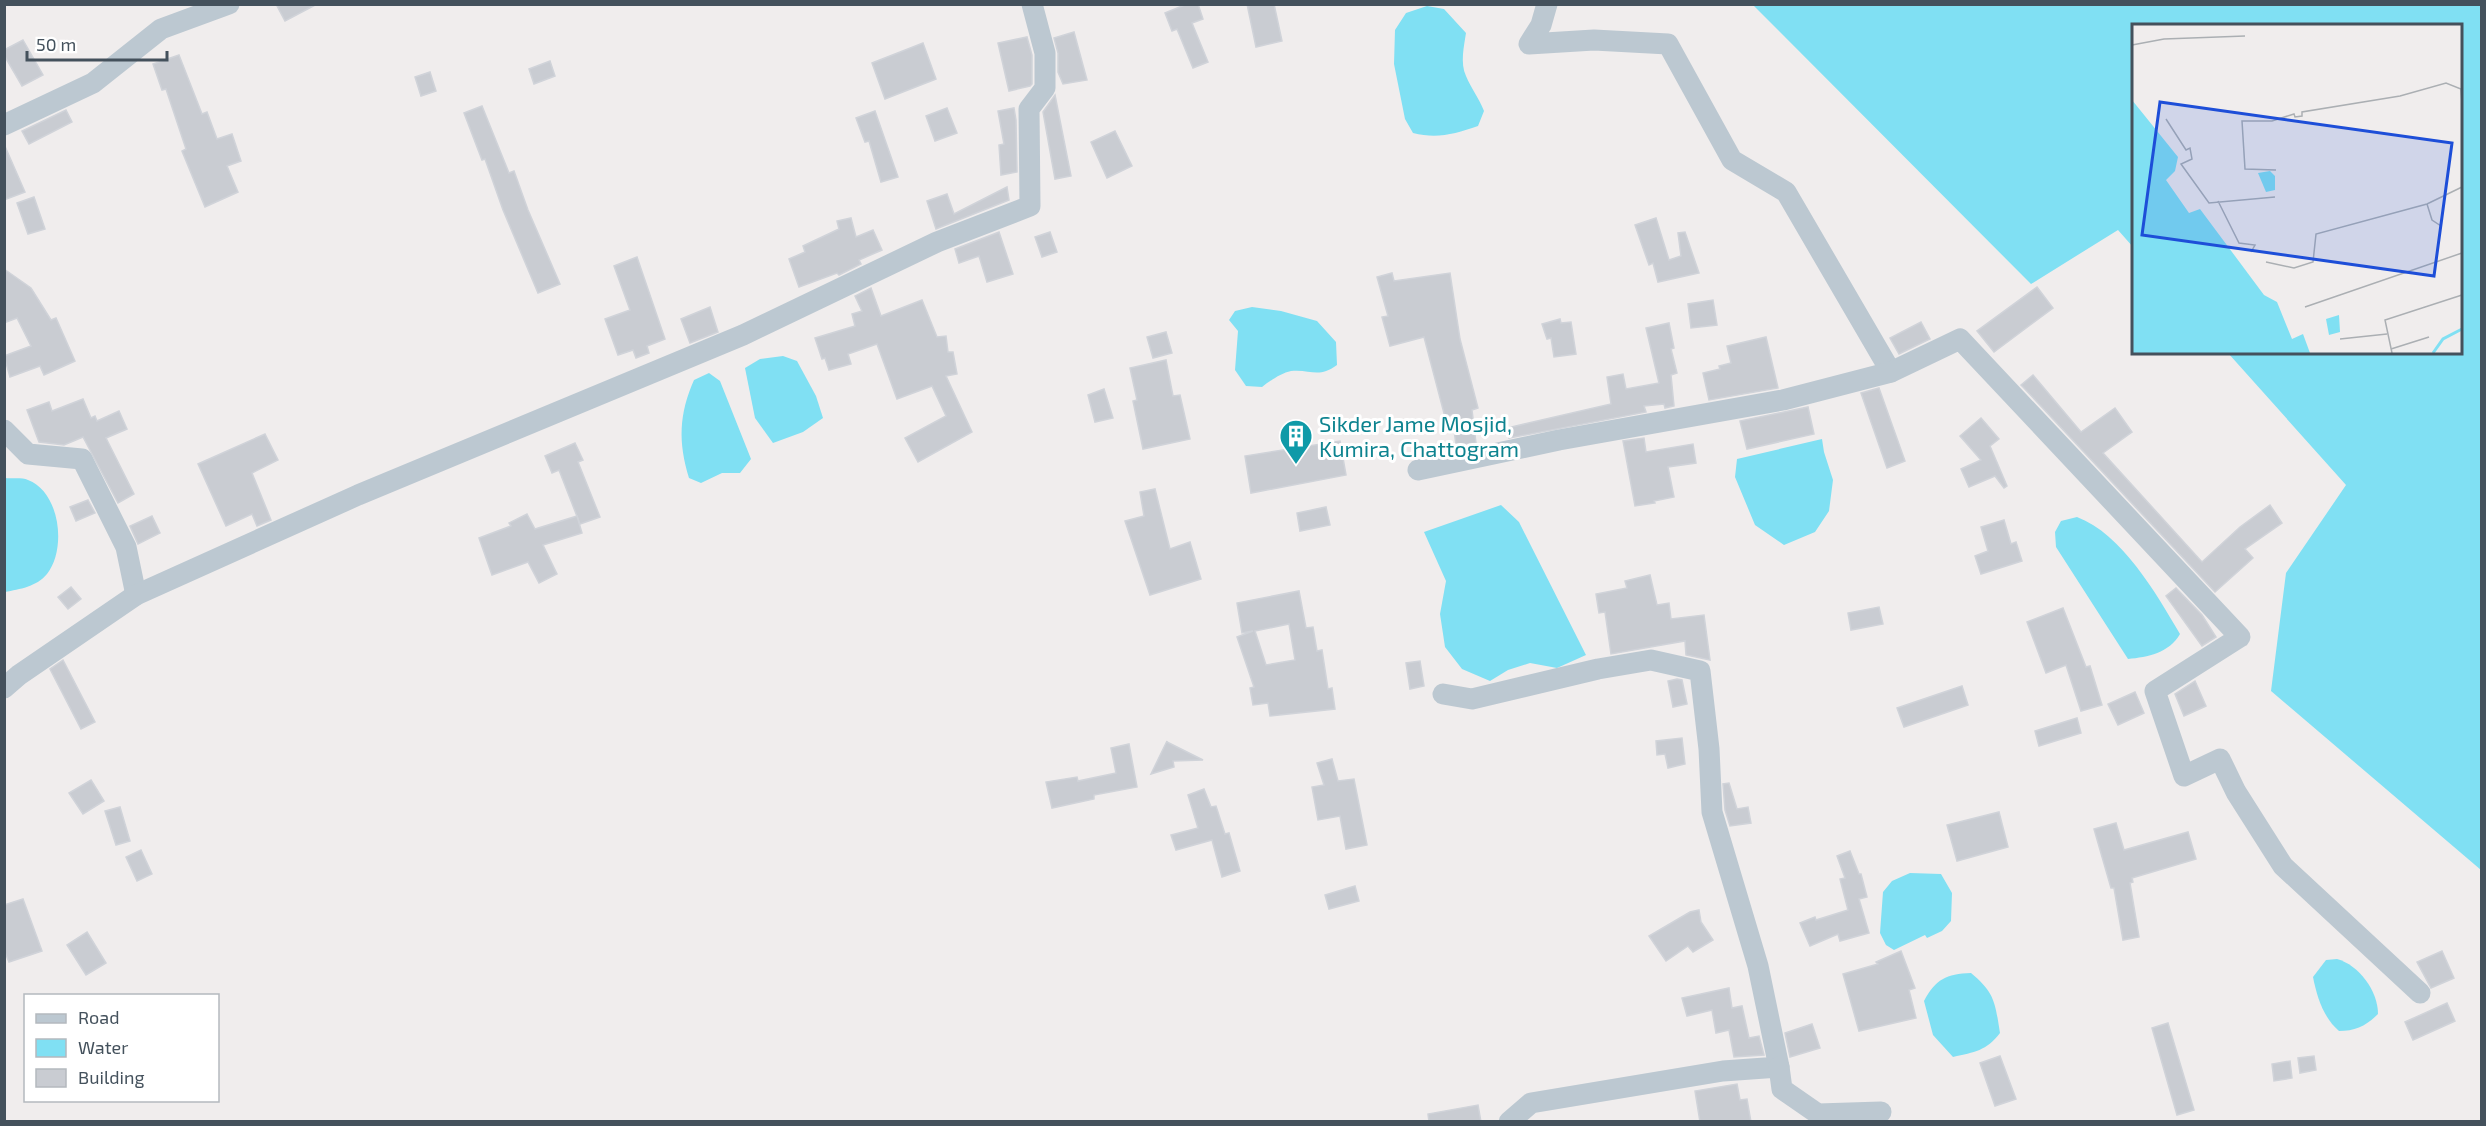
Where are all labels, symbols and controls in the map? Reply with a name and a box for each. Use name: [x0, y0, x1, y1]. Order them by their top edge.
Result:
scale bar: [27, 24, 166, 62]
inset map: [2132, 24, 2462, 354]
text: 50 m: [36, 33, 76, 55]
place label: Sikder Jame Mosjid, Kumira, Chattogram: [1319, 410, 1519, 461]
building icon: Sikder Jame Mosjid, Kumira, Chattogram: [1278, 418, 1314, 465]
legend: [24, 994, 219, 1102]
text: Road: [78, 1006, 119, 1028]
text: Water: [78, 1036, 128, 1058]
text: Building: [78, 1066, 145, 1088]

